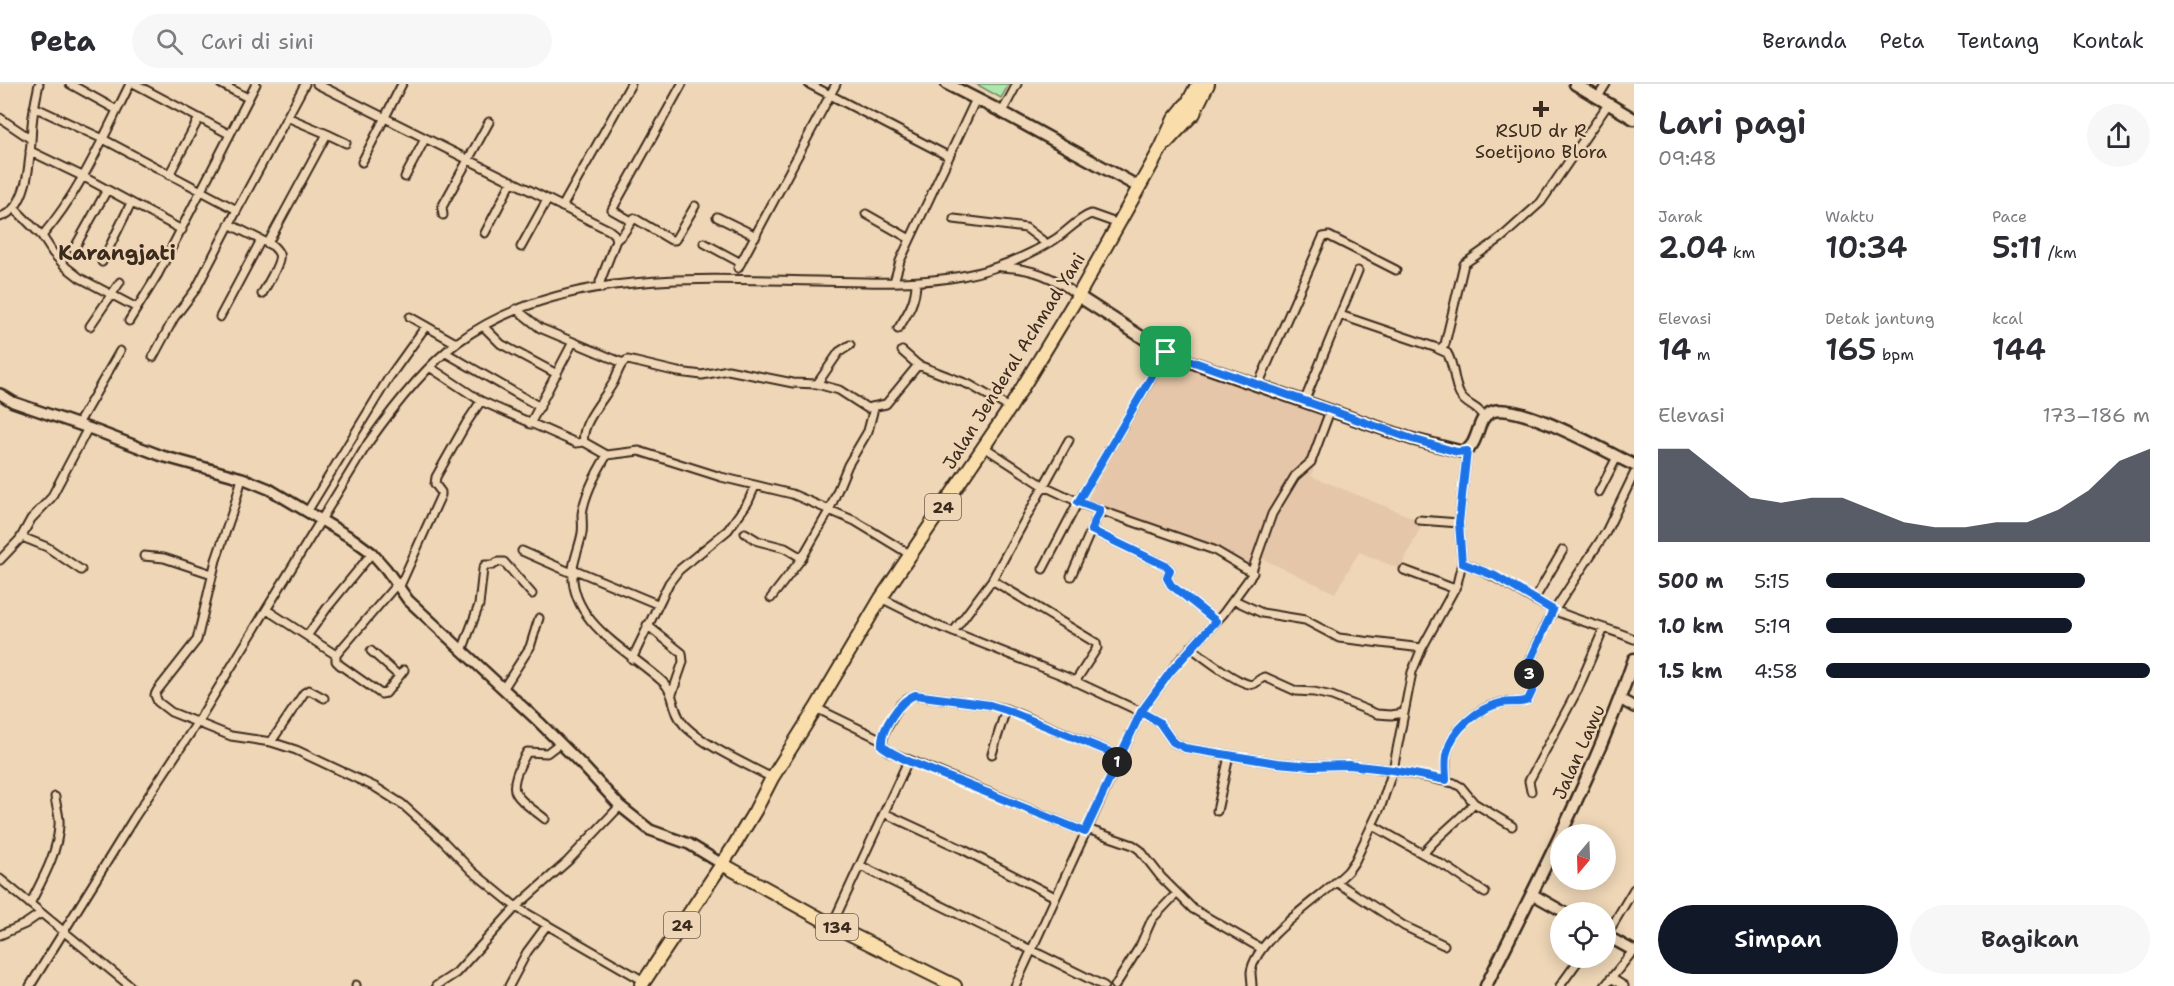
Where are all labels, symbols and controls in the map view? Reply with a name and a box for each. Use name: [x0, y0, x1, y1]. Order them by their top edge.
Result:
search box: [132, 14, 552, 68]
text: Peta: [30, 22, 96, 60]
icon: search: [153, 25, 186, 58]
text: Cari di sini: [201, 27, 314, 56]
text: Beranda: [1762, 27, 1847, 55]
text: Peta: [1880, 27, 1924, 55]
text: Tentang: [1957, 27, 2039, 55]
text: Kontak: [2072, 27, 2144, 55]
marker: RSUD dr R Soetijono Blora: [1532, 100, 1550, 118]
text: Lari pagi: [1658, 100, 1807, 145]
button: share: [2087, 104, 2150, 167]
place label: RSUD dr R Soetijono Blora: [1475, 119, 1607, 164]
text: 09:48: [1658, 145, 1717, 171]
text: Jarak: [1658, 206, 1703, 227]
text: Waktu: [1825, 206, 1874, 227]
text: Pace: [1992, 206, 2027, 227]
text: 2.04: [1658, 227, 1727, 268]
text: 10:34: [1825, 227, 1907, 268]
text: 5:11: [1992, 227, 2043, 268]
district label: Karangjati: [58, 239, 176, 267]
text: km: [1727, 242, 1755, 263]
text: /km: [2043, 242, 2077, 263]
street label: Jalan Jenderal Achmad Yani: [937, 248, 1091, 474]
text: Elevasi: [1658, 308, 1712, 329]
text: Detak jantung: [1825, 308, 1935, 329]
text: kcal: [1992, 308, 2023, 329]
pin: [1140, 326, 1191, 377]
text: 14: [1658, 329, 1691, 370]
text: 165: [1825, 329, 1876, 370]
text: 144: [1992, 329, 2046, 370]
icon: arrive: [1149, 335, 1182, 368]
text: m: [1691, 344, 1711, 365]
text: bpm: [1876, 344, 1914, 365]
text: Elevasi: [1658, 402, 1725, 428]
text: 173–186 m: [2043, 402, 2150, 428]
road number: 24: [925, 494, 961, 520]
text: 500 m: [1658, 568, 1724, 594]
text: 5:15: [1754, 568, 1790, 594]
text: 1.0 km: [1658, 613, 1723, 639]
text: 5:19: [1754, 613, 1791, 639]
text: 1.5 km: [1658, 658, 1722, 684]
text: 4:58: [1754, 658, 1798, 684]
pin: 3: [1514, 659, 1544, 689]
text: 3: [1523, 663, 1535, 684]
street label: Jalan Lawu: [1547, 701, 1611, 803]
pin: 1: [1102, 747, 1132, 777]
text: 1: [1113, 751, 1121, 772]
north arrow: [1550, 824, 1616, 890]
map controls: [1550, 824, 1616, 968]
button: locate: [1550, 902, 1616, 968]
button: Simpan: [1658, 905, 1898, 974]
button: Bagikan: [1910, 905, 2150, 974]
road number: 24: [664, 912, 700, 938]
road number: 134: [816, 914, 858, 940]

